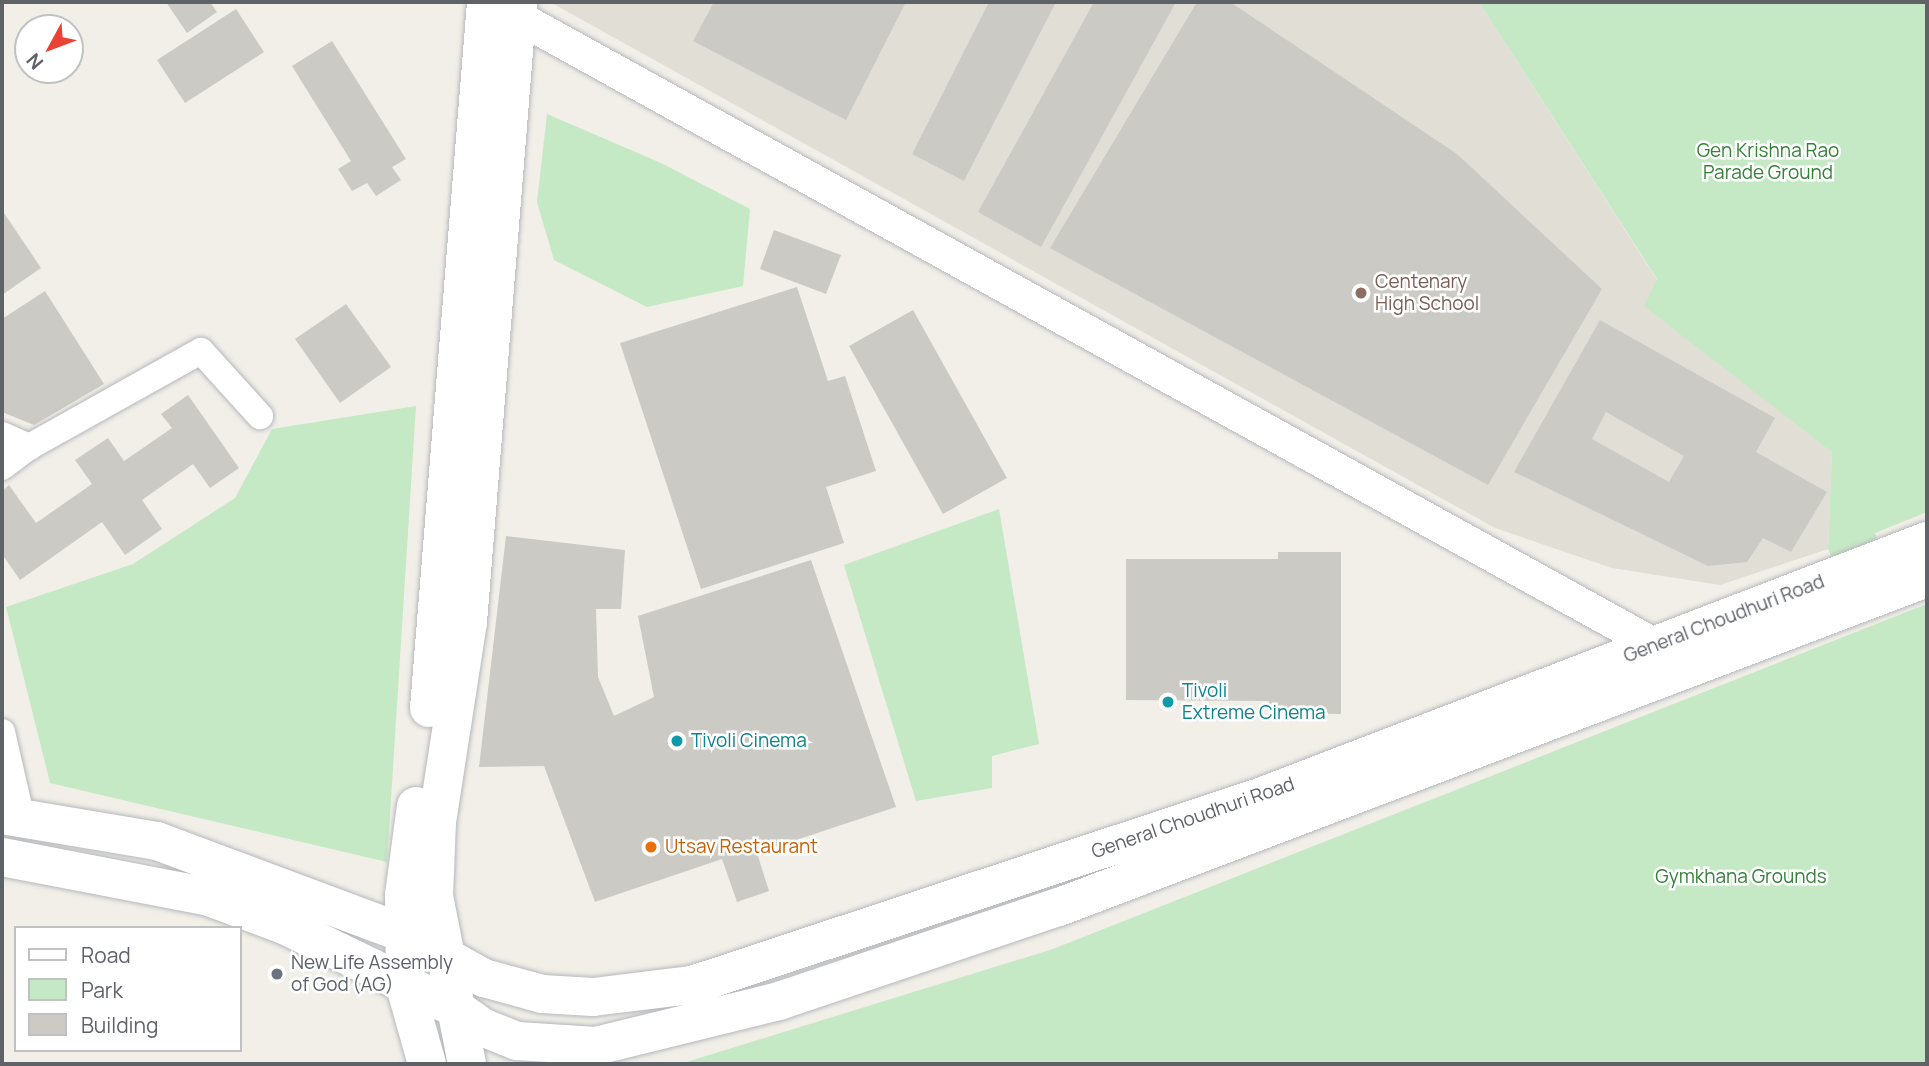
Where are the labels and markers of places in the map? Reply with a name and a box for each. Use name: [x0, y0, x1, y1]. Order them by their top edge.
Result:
place label: Centenary High School: [1375, 271, 1479, 315]
marker: Centenary High School: [1353, 285, 1369, 301]
place label: Tivoli Extreme Cinema: [1182, 680, 1326, 724]
marker: Tivoli Extreme Cinema: [1160, 694, 1176, 710]
place label: Tivoli Cinema: [691, 730, 807, 752]
marker: Tivoli Cinema: [669, 733, 685, 749]
place label: Utsav Restaurant: [665, 836, 818, 858]
marker: Utsav Restaurant: [643, 839, 659, 855]
place label: New Life Assembly of God (AG): [291, 952, 453, 996]
marker: New Life Assembly of God (AG): [269, 966, 285, 982]

